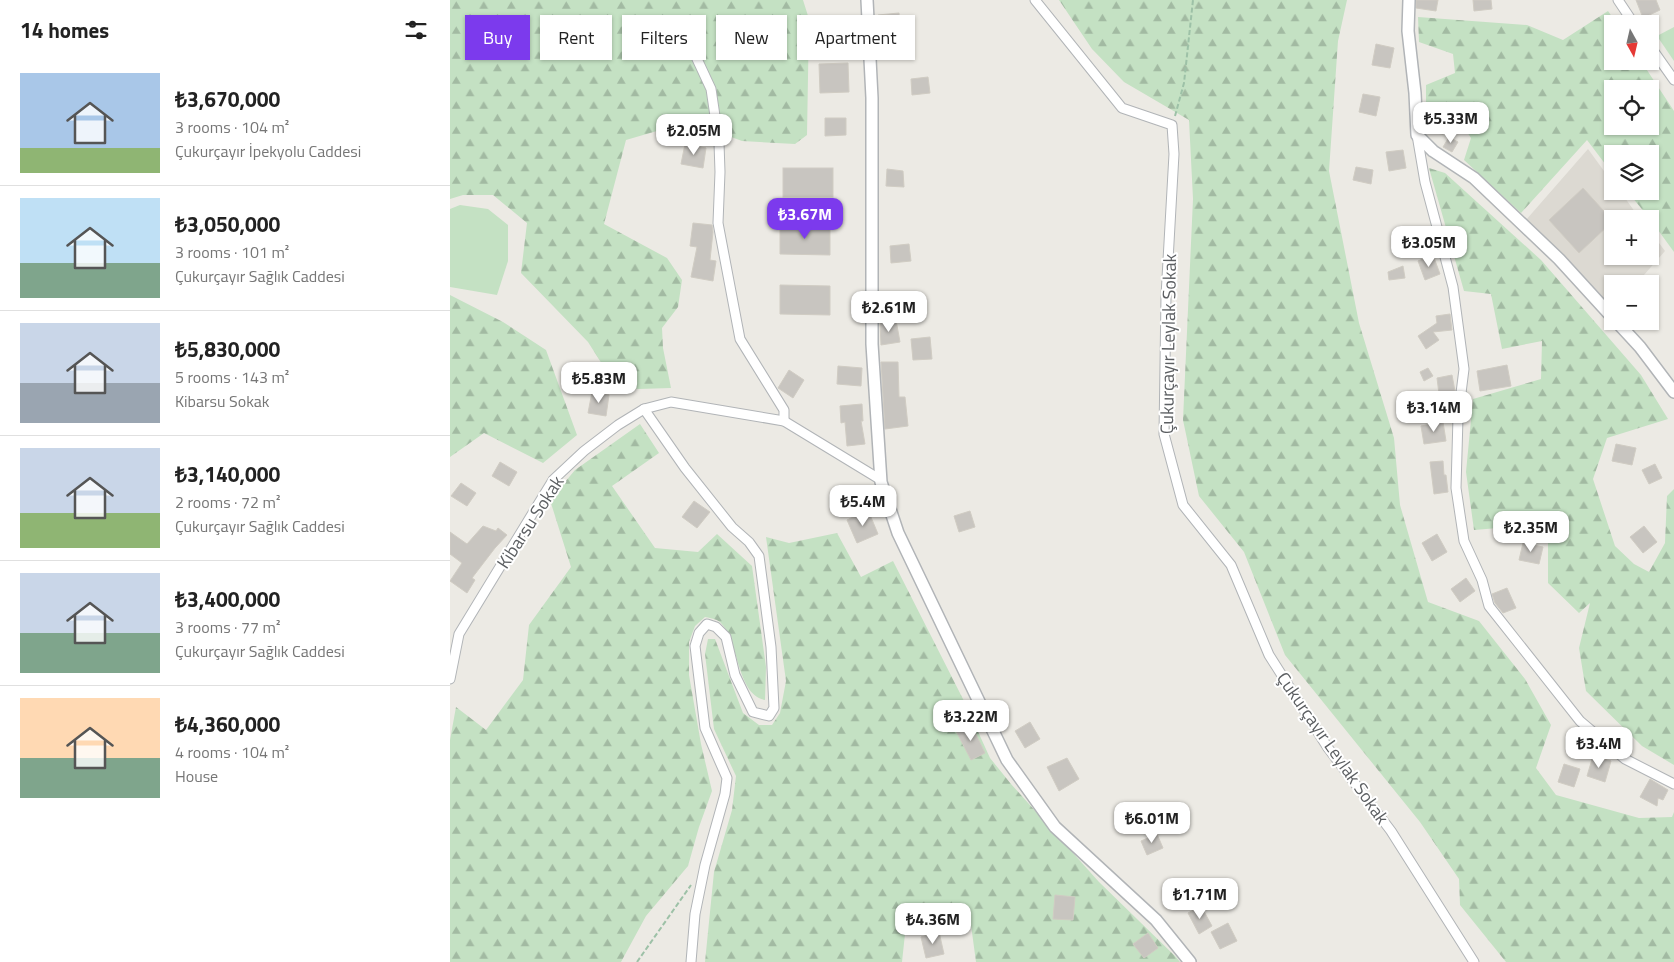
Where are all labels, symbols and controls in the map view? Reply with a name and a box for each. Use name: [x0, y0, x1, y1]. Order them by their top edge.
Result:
text: 14 homes: [20, 14, 109, 46]
chip: Buy: [465, 15, 530, 60]
chip: Rent: [540, 15, 612, 60]
chip: Filters: [622, 15, 706, 60]
chip: New: [716, 15, 787, 60]
chip: Apartment: [797, 15, 915, 60]
north arrow: [1604, 15, 1659, 70]
map controls: [1604, 15, 1659, 330]
icon: filters: [402, 16, 430, 44]
button: locate: [1604, 80, 1659, 135]
text: ₺3,670,000: [175, 83, 280, 115]
icon: home: [60, 93, 120, 153]
pin: ₺5.33M: [1410, 102, 1492, 144]
text: ₺5.33M: [1424, 106, 1478, 130]
pin: ₺2.05M: [653, 114, 735, 156]
text: 3 rooms · 104 m²: [175, 115, 289, 139]
text: ₺2.05M: [667, 118, 721, 142]
text: Çukurçayır İpekyolu Caddesi: [175, 139, 361, 163]
button: layers: [1604, 145, 1659, 200]
pin: ₺3.67M: [764, 198, 846, 240]
text: ₺3.67M: [778, 202, 832, 226]
text: ₺3,050,000: [175, 208, 280, 240]
button: +: [1604, 210, 1659, 265]
icon: home: [60, 218, 120, 278]
pin: ₺3.05M: [1388, 226, 1470, 268]
text: ₺3.05M: [1402, 230, 1456, 254]
text: 3 rooms · 101 m²: [175, 240, 289, 264]
street label: Çukurçayır Leylak Sokak: [1153, 253, 1183, 434]
text: Çukurçayır Sağlık Caddesi: [175, 264, 345, 288]
button: −: [1604, 275, 1659, 330]
pin: ₺2.61M: [848, 290, 930, 333]
text: ₺2.61M: [862, 295, 916, 319]
text: ₺5,830,000: [175, 333, 280, 365]
icon: home: [60, 343, 120, 403]
pin: ₺5.83M: [558, 362, 640, 404]
text: 5 rooms · 143 m²: [175, 365, 289, 389]
text: ₺5.83M: [572, 366, 626, 390]
text: Kibarsu Sokak: [175, 389, 269, 413]
pin: ₺3.14M: [1393, 390, 1475, 433]
text: ₺3.14M: [1407, 395, 1461, 419]
text: ₺3,140,000: [175, 458, 280, 490]
icon: home: [60, 468, 120, 528]
street label: Kibarsu Sokak: [490, 470, 570, 574]
pin: ₺5.4M: [828, 484, 898, 527]
text: ₺5.4M: [841, 489, 885, 513]
text: 2 rooms · 72 m²: [175, 490, 280, 514]
pin: ₺2.35M: [1490, 510, 1572, 553]
text: Çukurçayır Sağlık Caddesi: [175, 514, 345, 538]
text: ₺2.35M: [1504, 515, 1558, 539]
text: ₺3,400,000: [175, 583, 280, 615]
icon: home: [60, 593, 120, 653]
text: 3 rooms · 77 m²: [175, 615, 280, 639]
text: Çukurçayır Sağlık Caddesi: [175, 639, 345, 663]
street label: Çukurçayır Leylak Sokak: [1270, 666, 1396, 830]
pin: ₺3.22M: [930, 700, 1012, 742]
text: ₺3.22M: [944, 704, 998, 728]
text: ₺4,360,000: [175, 708, 280, 740]
icon: home: [60, 718, 120, 778]
pin: ₺3.4M: [1564, 726, 1634, 769]
text: ₺3.4M: [1577, 731, 1621, 755]
text: 4 rooms · 104 m²: [175, 740, 289, 764]
text: House: [175, 764, 218, 788]
pin: ₺6.01M: [1111, 802, 1193, 844]
text: ₺6.01M: [1125, 806, 1179, 830]
pin: ₺1.71M: [1159, 878, 1241, 920]
text: ₺1.71M: [1173, 882, 1227, 906]
pin: ₺4.36M: [892, 902, 974, 945]
text: ₺4.36M: [906, 907, 960, 931]

